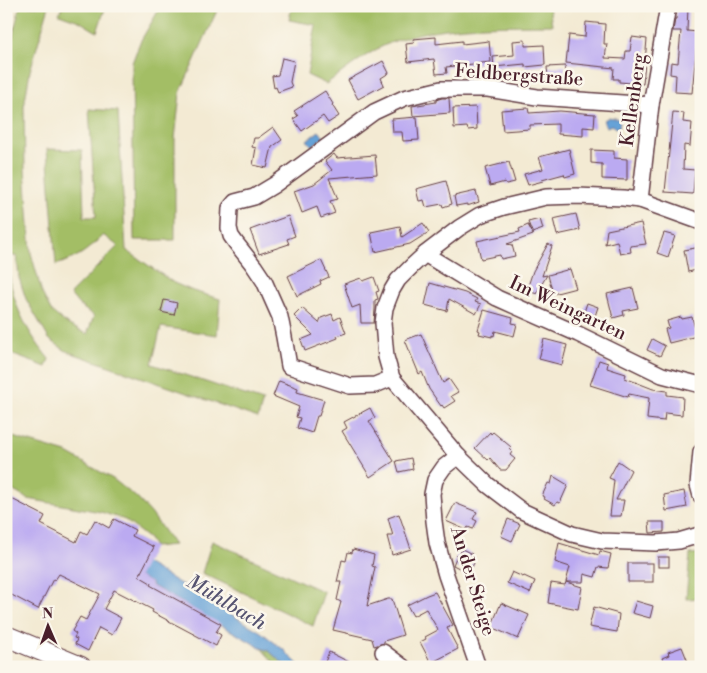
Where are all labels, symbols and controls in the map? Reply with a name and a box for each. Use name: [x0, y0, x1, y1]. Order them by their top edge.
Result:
street label: Kellenberg: [615, 52, 651, 148]
street label: Feldbergstraße: [454, 59, 584, 91]
street label: Im Weingarten: [506, 270, 630, 346]
street label: An der Steige: [445, 522, 501, 639]
water label: Mühlbach: [182, 570, 271, 637]
north arrow: [22, 600, 72, 650]
text: N: [42, 605, 53, 623]

